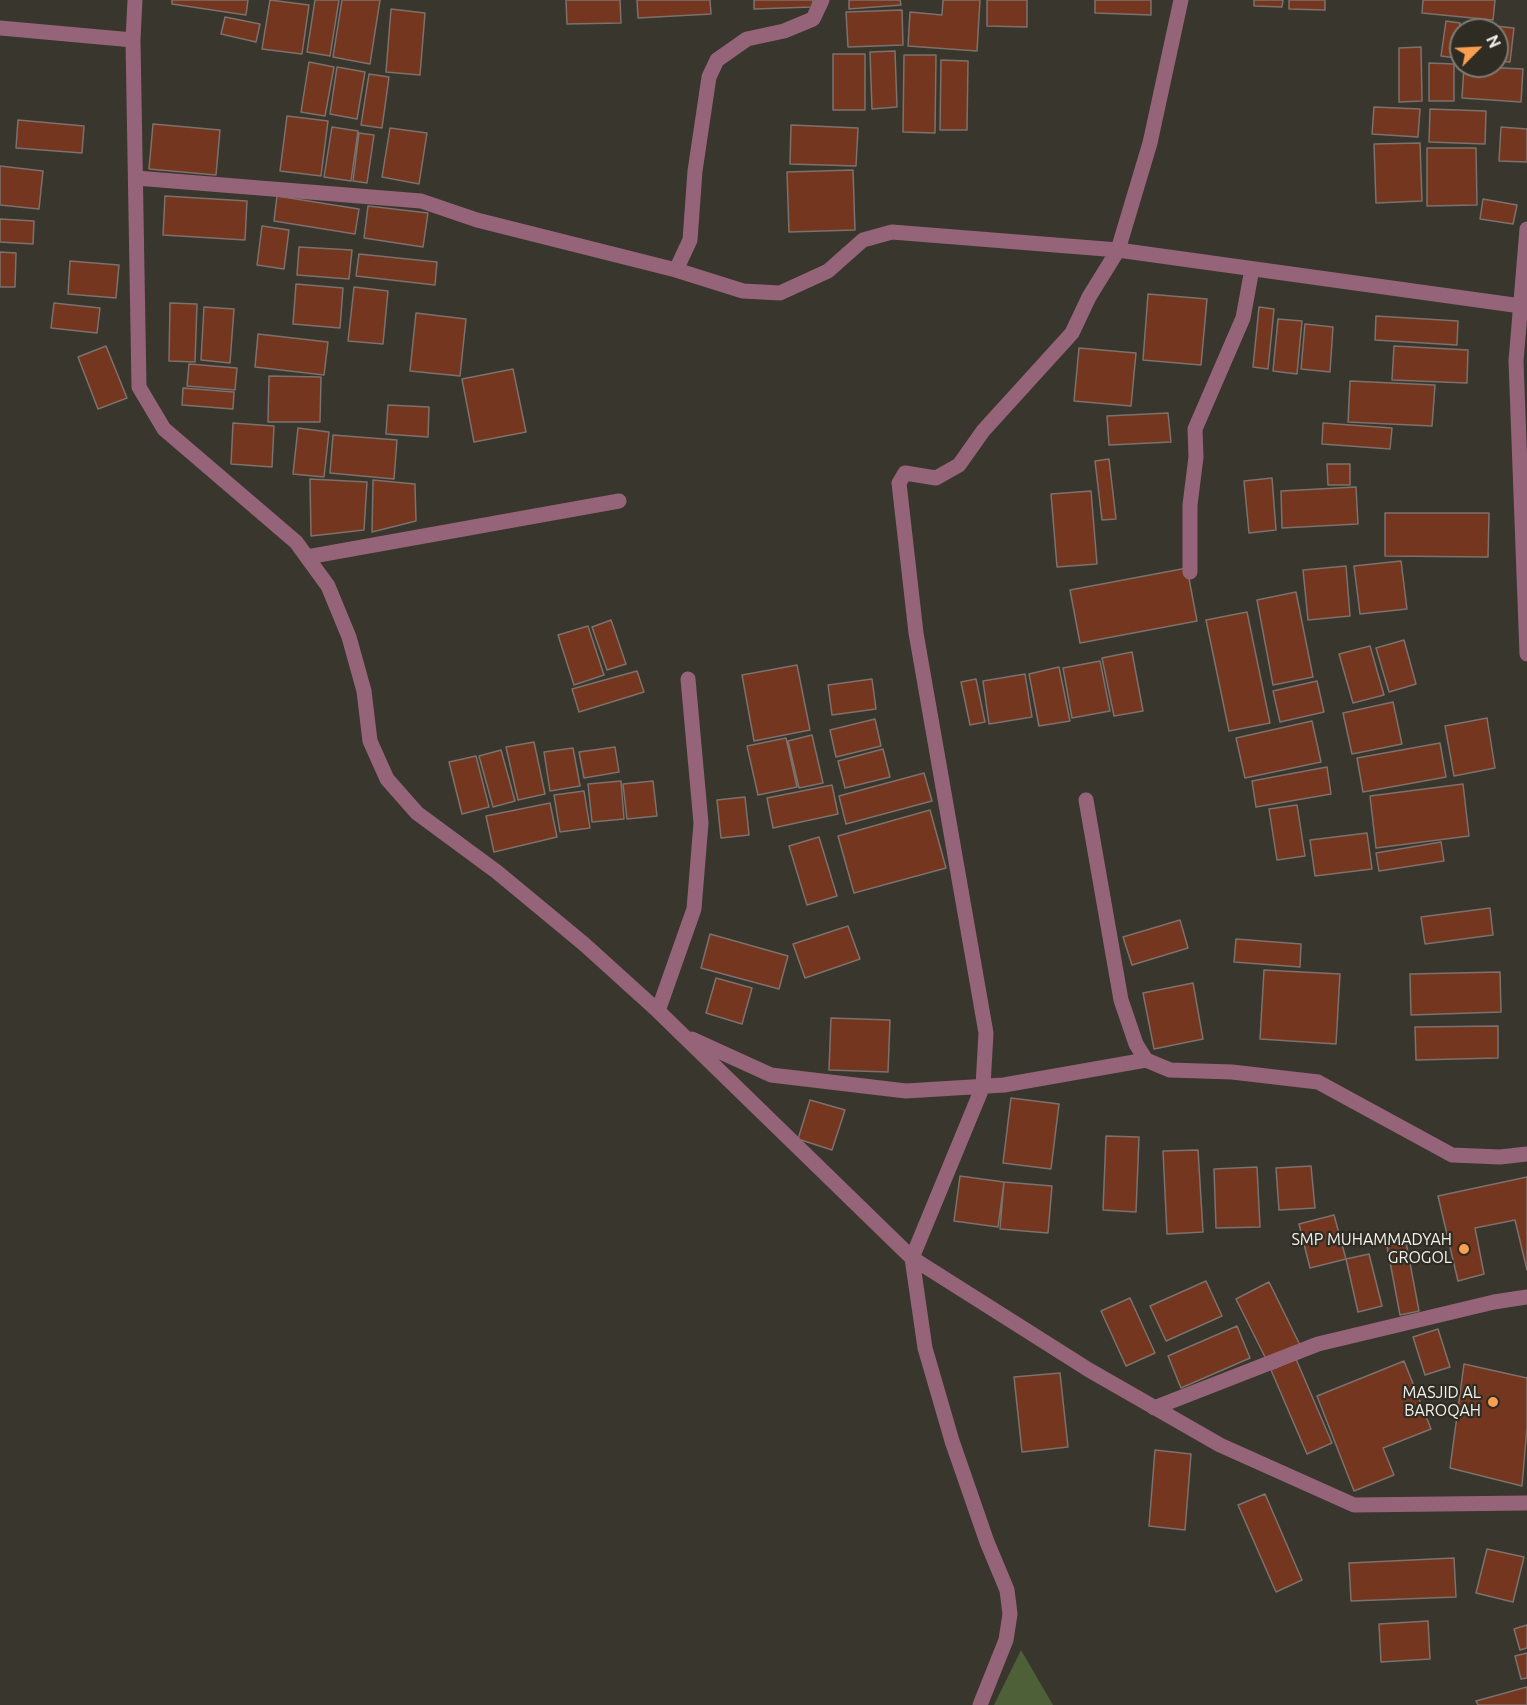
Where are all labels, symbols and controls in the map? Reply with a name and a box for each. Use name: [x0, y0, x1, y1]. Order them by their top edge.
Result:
north arrow: [1449, 18, 1509, 78]
text: N: [1483, 32, 1504, 51]
place label: SMP MUHAMMADYAH GROGOL: [1291, 1230, 1452, 1268]
marker: SMP MUHAMMADYAH GROGOL: [1457, 1242, 1471, 1256]
place label: MASJID AL BAROQAH: [1403, 1383, 1481, 1421]
marker: MASJID AL BAROQAH: [1486, 1395, 1500, 1409]

